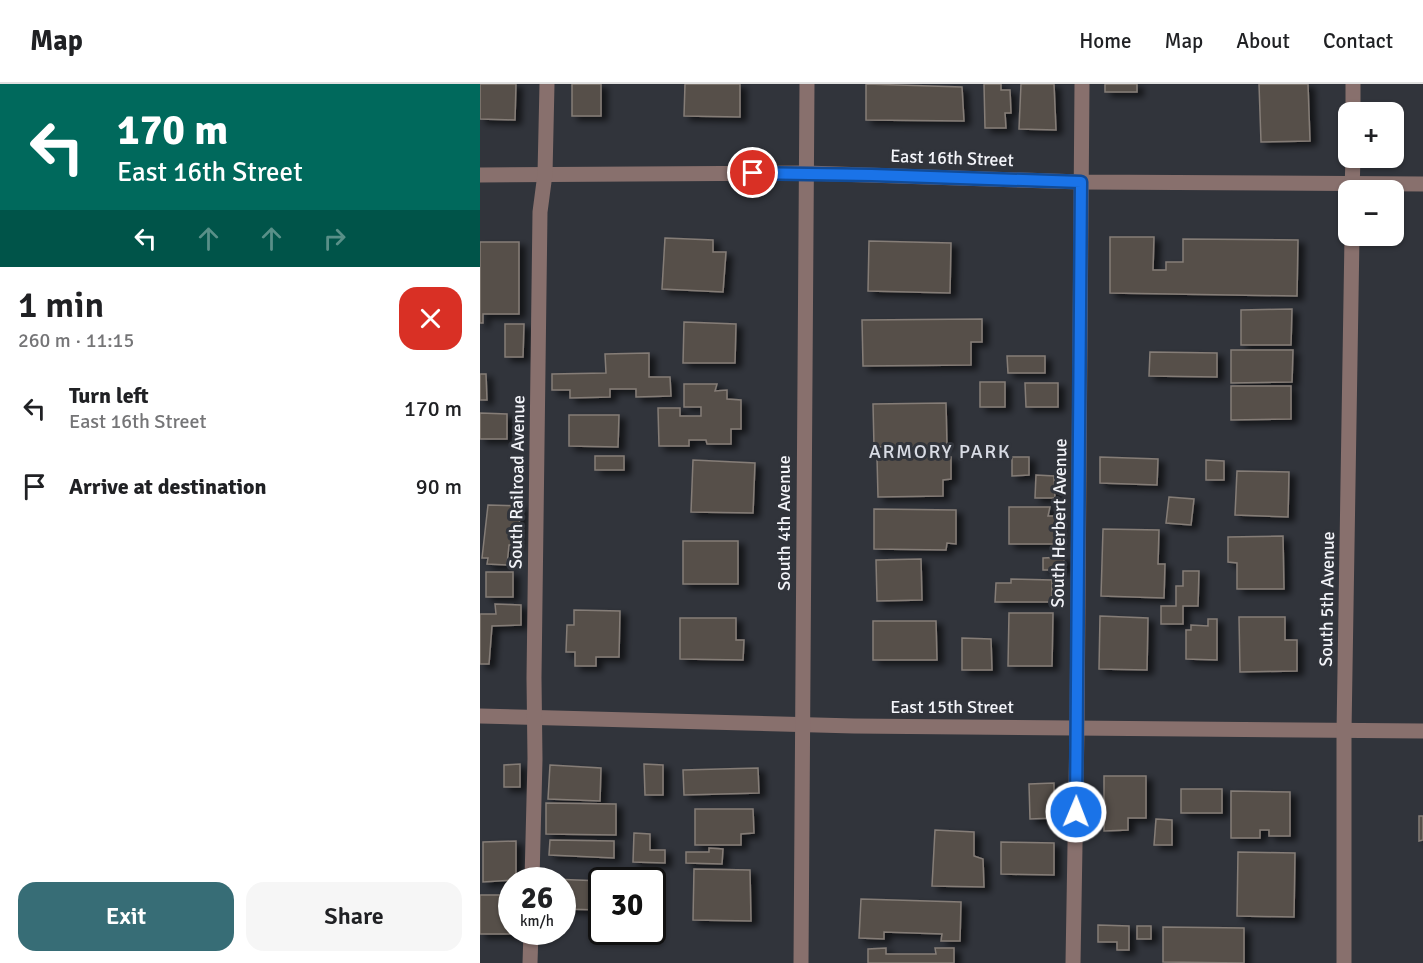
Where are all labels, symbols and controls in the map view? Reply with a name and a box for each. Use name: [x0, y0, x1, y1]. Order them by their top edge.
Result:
text: Map: [30, 24, 83, 58]
text: Home: [1079, 28, 1132, 54]
text: Map: [1165, 28, 1203, 54]
text: About: [1236, 28, 1290, 54]
text: Contact: [1323, 28, 1393, 54]
map controls: [1338, 102, 1404, 246]
button: +: [1338, 102, 1404, 168]
text: 170 m: [117, 105, 228, 156]
icon: left: [18, 108, 96, 186]
street label: East 16th Street: [890, 145, 1014, 171]
pin: [727, 147, 778, 198]
text: East 16th Street: [117, 156, 303, 189]
icon: arrive: [736, 156, 769, 189]
button: −: [1338, 180, 1404, 246]
icon: left: [129, 222, 162, 255]
icon: ahead: [192, 222, 225, 255]
icon: ahead: [255, 222, 288, 255]
icon: right: [318, 222, 351, 255]
text: 1 min: [18, 283, 104, 328]
button: close: [399, 287, 462, 350]
text: 260 m · 11:15: [18, 328, 134, 353]
text: Turn left: [69, 382, 149, 409]
icon: left: [18, 392, 51, 425]
text: 170 m: [404, 395, 462, 422]
street label: South Railroad Avenue: [504, 395, 530, 569]
text: East 16th Street: [69, 409, 206, 434]
street label: South Herbert Avenue: [1047, 438, 1071, 608]
district label: ARMORY PARK: [869, 439, 1011, 464]
street label: South 4th Avenue: [773, 455, 795, 591]
icon: arrive: [18, 470, 51, 503]
text: Arrive at destination: [69, 473, 266, 500]
text: 90 m: [416, 473, 462, 500]
street label: South 5th Avenue: [1315, 531, 1339, 667]
street label: East 15th Street: [890, 696, 1014, 718]
position arrow: [1044, 780, 1108, 844]
speed limit sign: 30: [588, 867, 666, 945]
text: 26: [521, 880, 553, 917]
button: Exit: [18, 882, 234, 951]
button: Share: [246, 882, 462, 951]
text: km/h: [520, 912, 554, 930]

